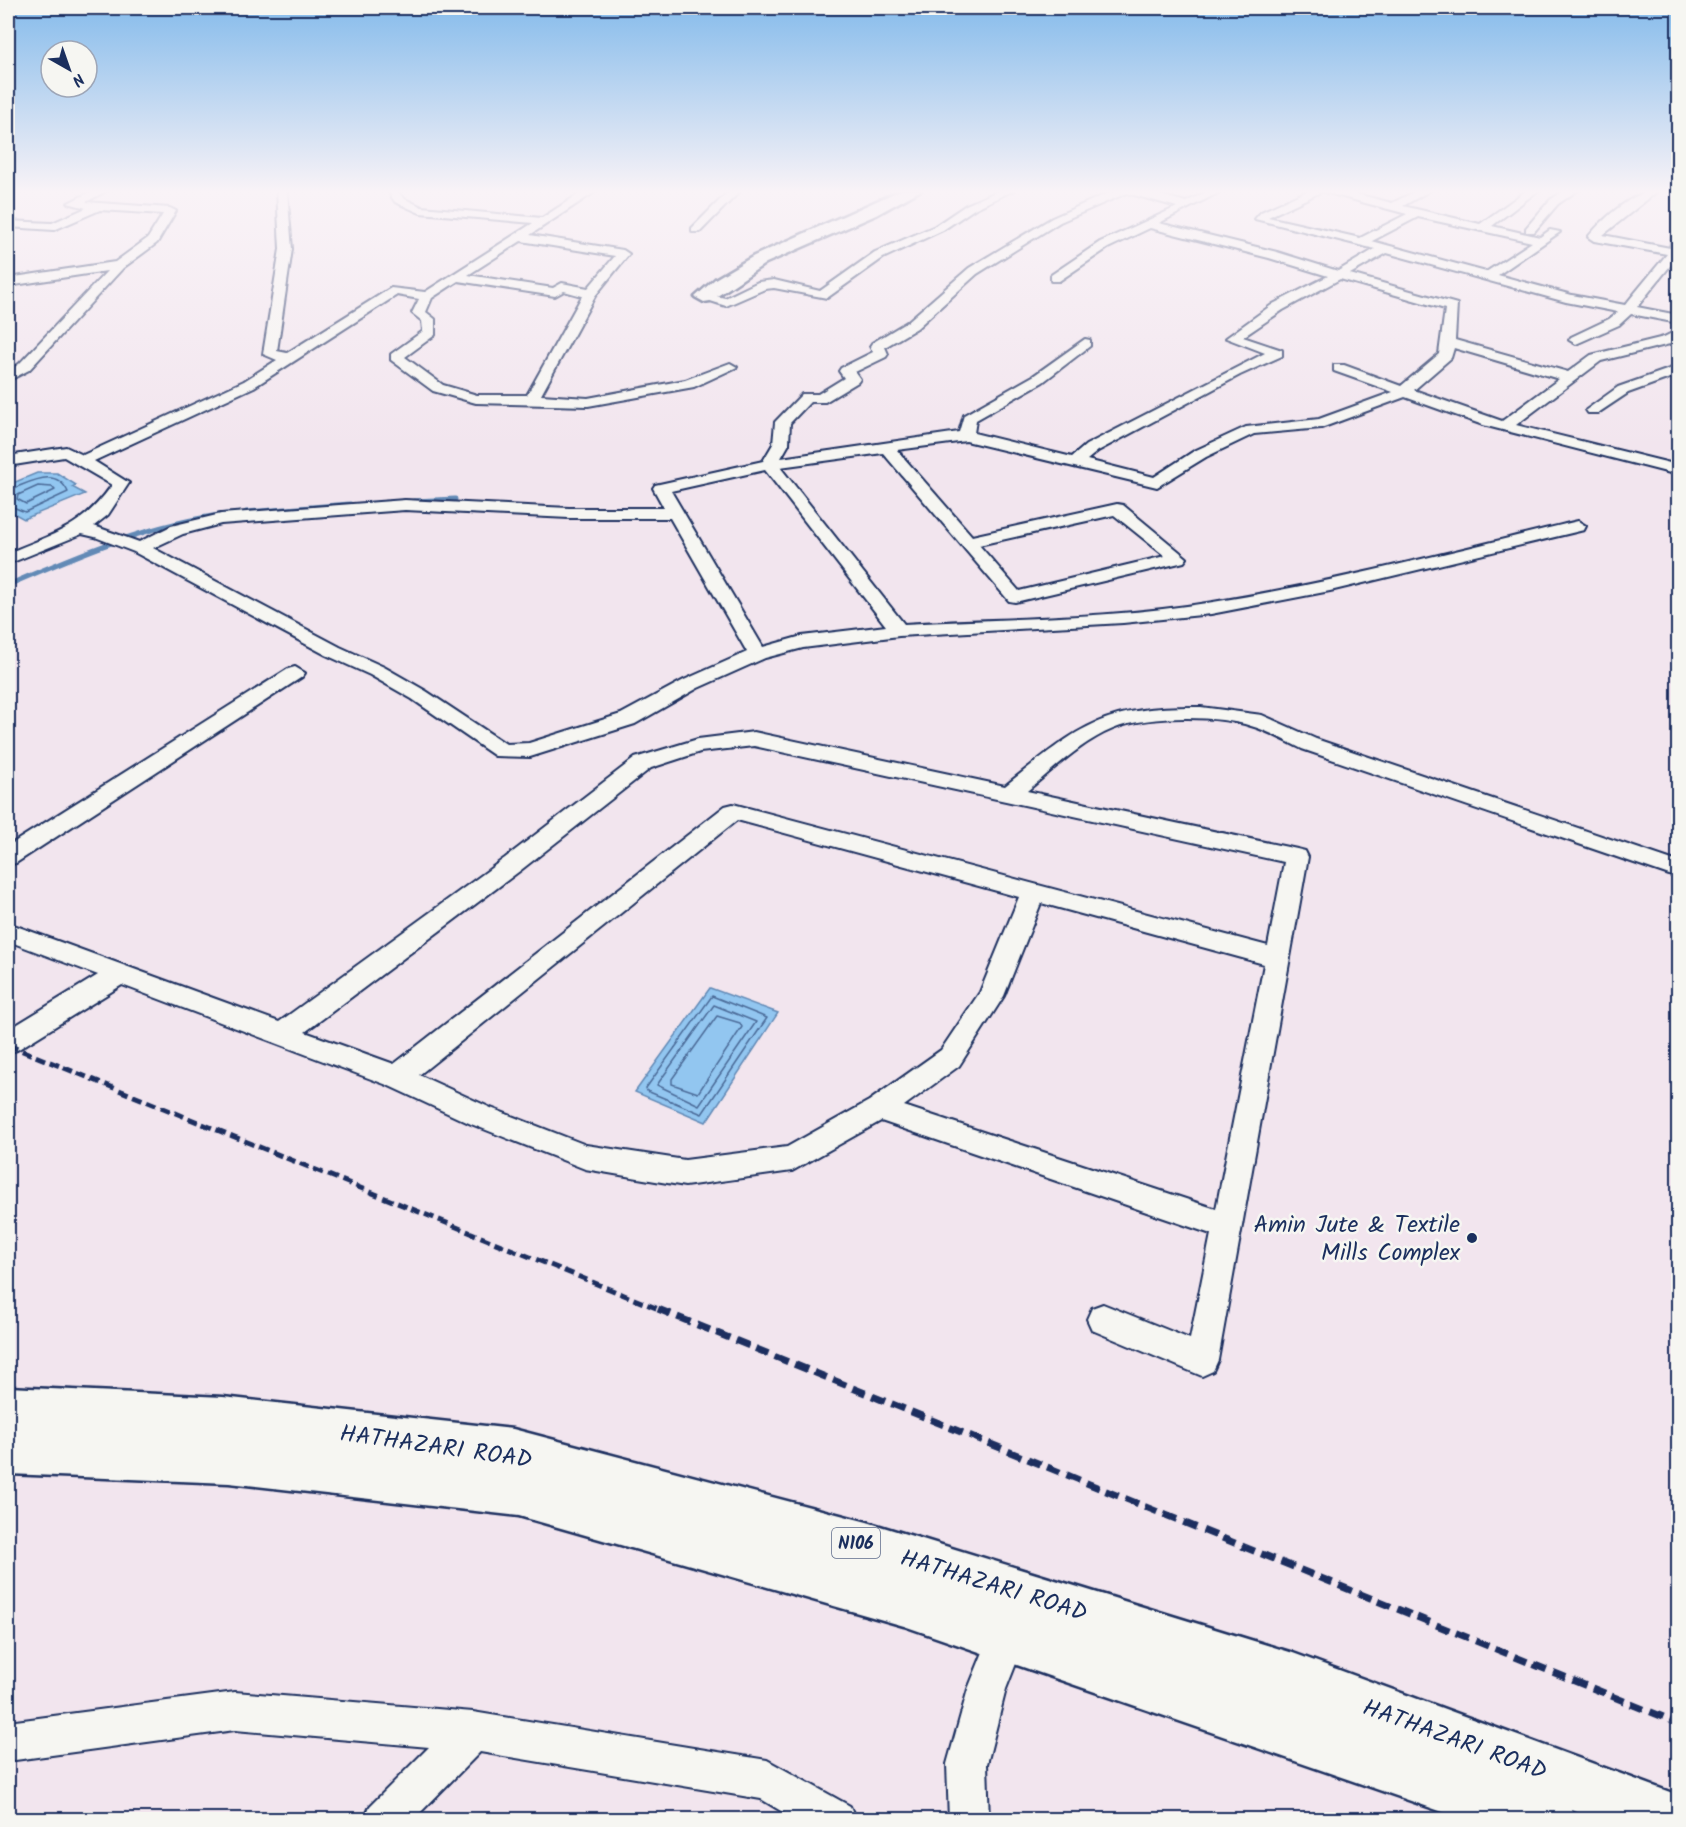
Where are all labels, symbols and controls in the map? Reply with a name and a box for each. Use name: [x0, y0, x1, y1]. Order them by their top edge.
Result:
north arrow: [39, 39, 99, 99]
text: N: [66, 67, 90, 92]
place label: Amin Jute & Textile Mills Complex: [1254, 1206, 1461, 1273]
marker: Amin Jute & Textile Mills Complex: [1465, 1231, 1479, 1245]
street label: HATHAZARI ROAD: [337, 1415, 534, 1480]
road number: N106: [832, 1528, 880, 1558]
street label: HATHAZARI ROAD: [895, 1539, 1092, 1633]
street label: HATHAZARI ROAD: [1357, 1689, 1552, 1792]

